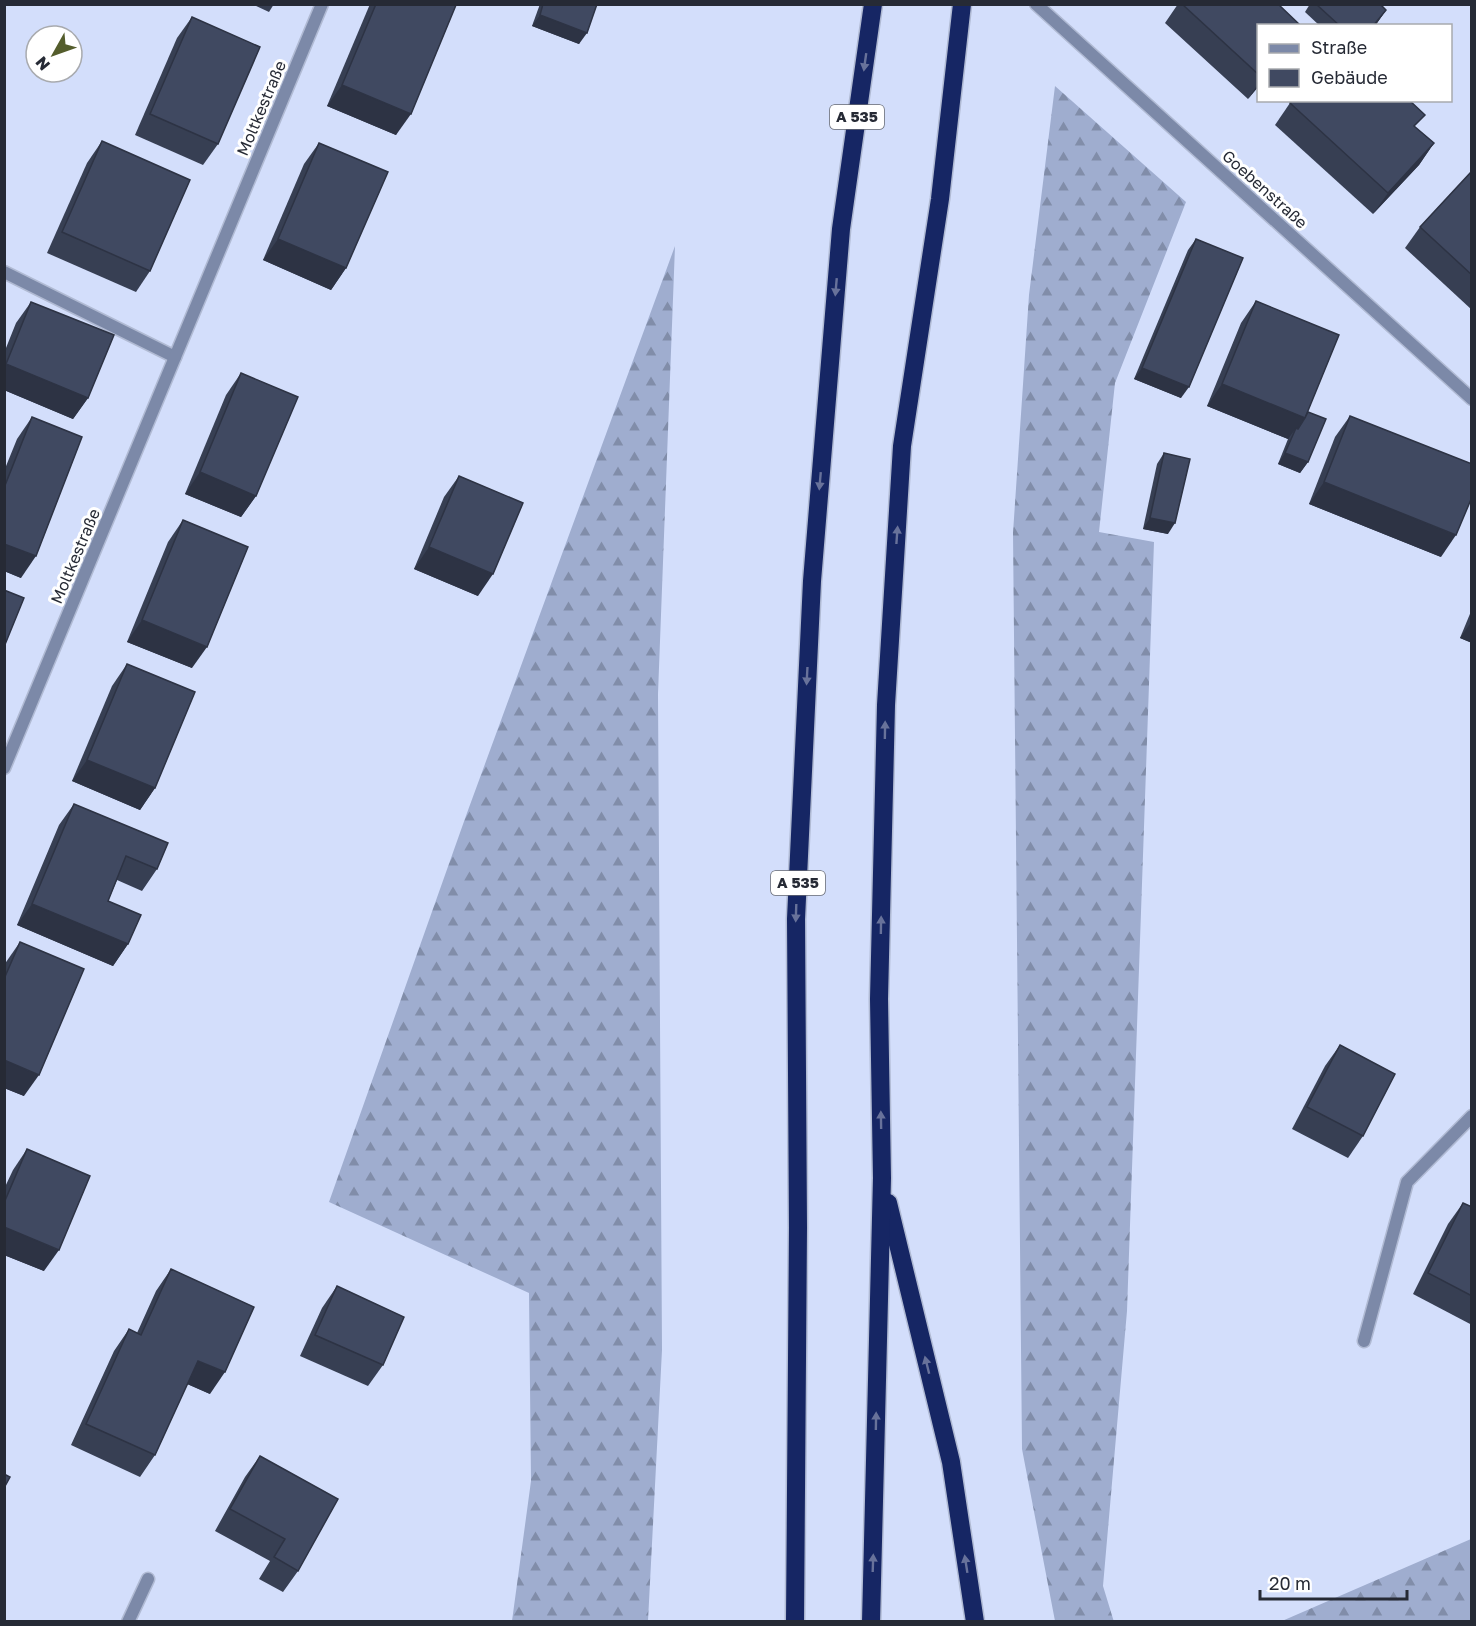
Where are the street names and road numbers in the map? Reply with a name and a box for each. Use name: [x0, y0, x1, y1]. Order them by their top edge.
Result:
street label: Moltkestraße: [232, 58, 290, 158]
road number: A 535: [830, 105, 884, 129]
street label: Goebenstraße: [1218, 146, 1312, 232]
street label: Moltkestraße: [46, 506, 104, 606]
road number: A 535: [771, 871, 825, 895]

